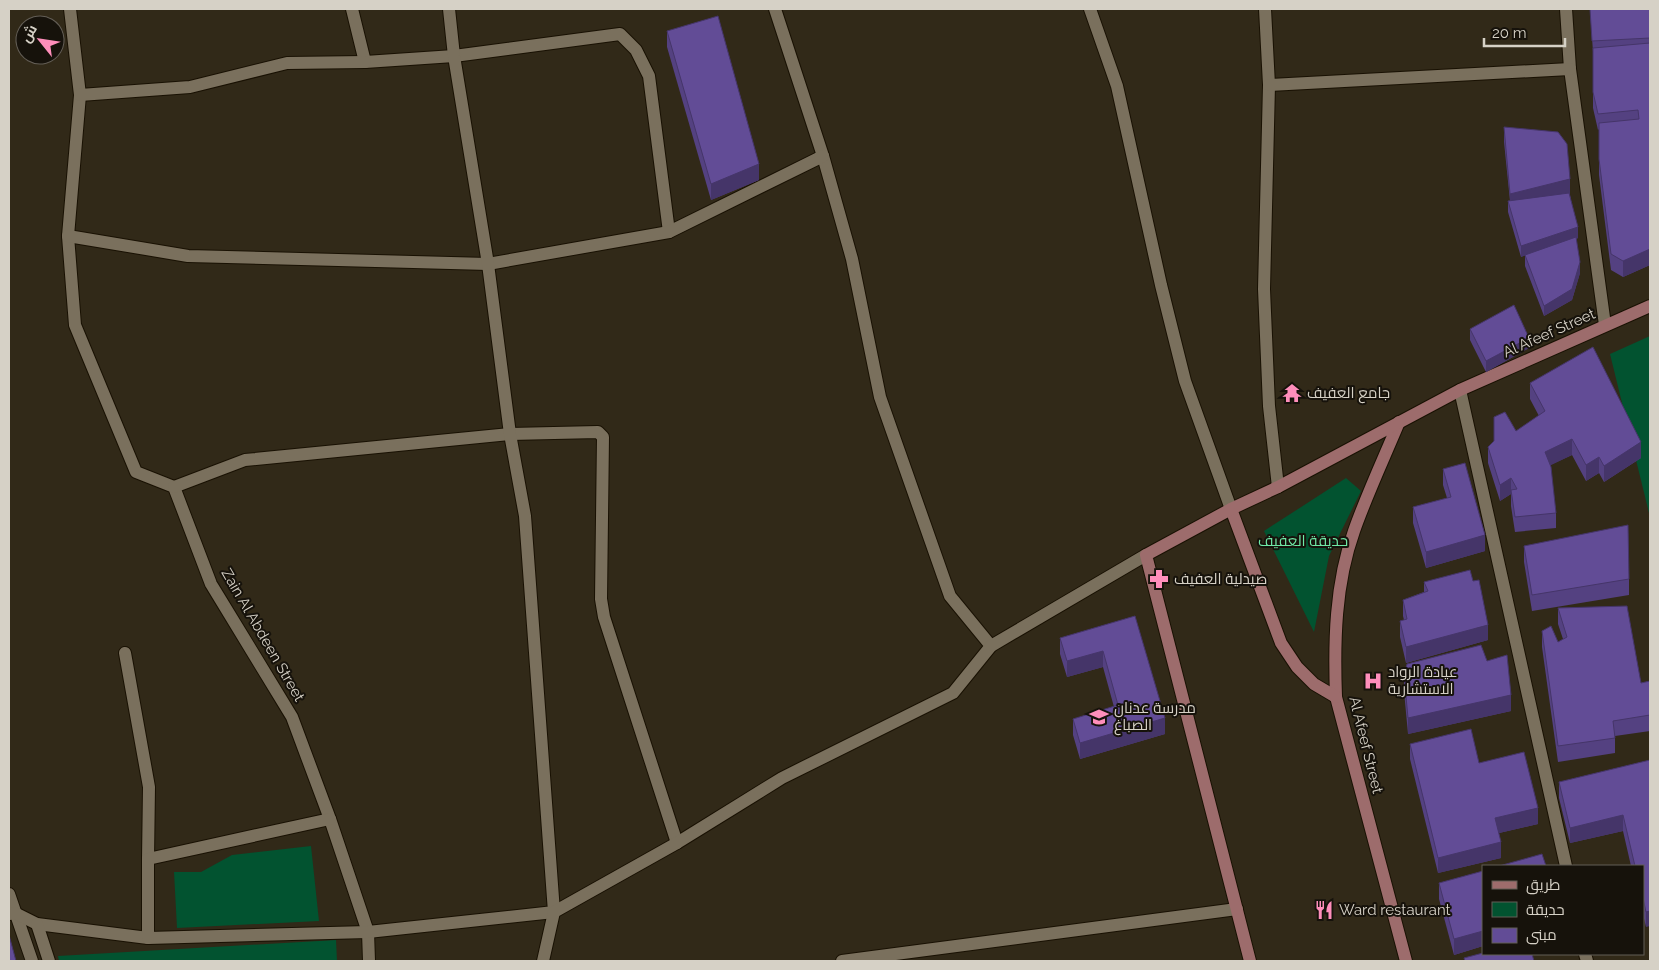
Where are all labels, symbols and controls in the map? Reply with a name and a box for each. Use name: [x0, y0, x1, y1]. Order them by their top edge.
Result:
north arrow: [15, 15, 65, 65]
scale bar: [1484, 15, 1565, 47]
text: ش: [17, 22, 41, 46]
text: 20 m: [1492, 24, 1527, 42]
street label: Al Afeef Street: [1500, 305, 1598, 361]
temple icon: جامع العفيف: [1281, 382, 1303, 404]
place label: جامع العفيف: [1307, 384, 1390, 404]
park label: حديقة العفيف: [1258, 532, 1348, 550]
street label: Zain Al Abdeen Street: [218, 565, 308, 705]
pharmacy icon: صيدلية العفيف: [1148, 568, 1170, 590]
place label: صيدلية العفيف: [1174, 570, 1267, 588]
place label: عيادة الرواد الاستشارية: [1388, 663, 1458, 698]
hospital icon: عيادة الرواد الاستشارية: [1362, 670, 1384, 692]
street label: Al Afeef Street: [1345, 695, 1387, 795]
place label: مدرسة عدنان الصباغ: [1114, 699, 1196, 736]
school or university icon: مدرسة عدنان الصباغ: [1088, 706, 1110, 728]
legend: [1482, 865, 1644, 955]
text: طريق: [1526, 876, 1560, 895]
restaurant icon: Ward restaurant: [1313, 899, 1335, 921]
place label: Ward restaurant: [1339, 901, 1451, 919]
text: حديقة: [1526, 901, 1565, 919]
text: مبنى: [1526, 926, 1557, 945]

